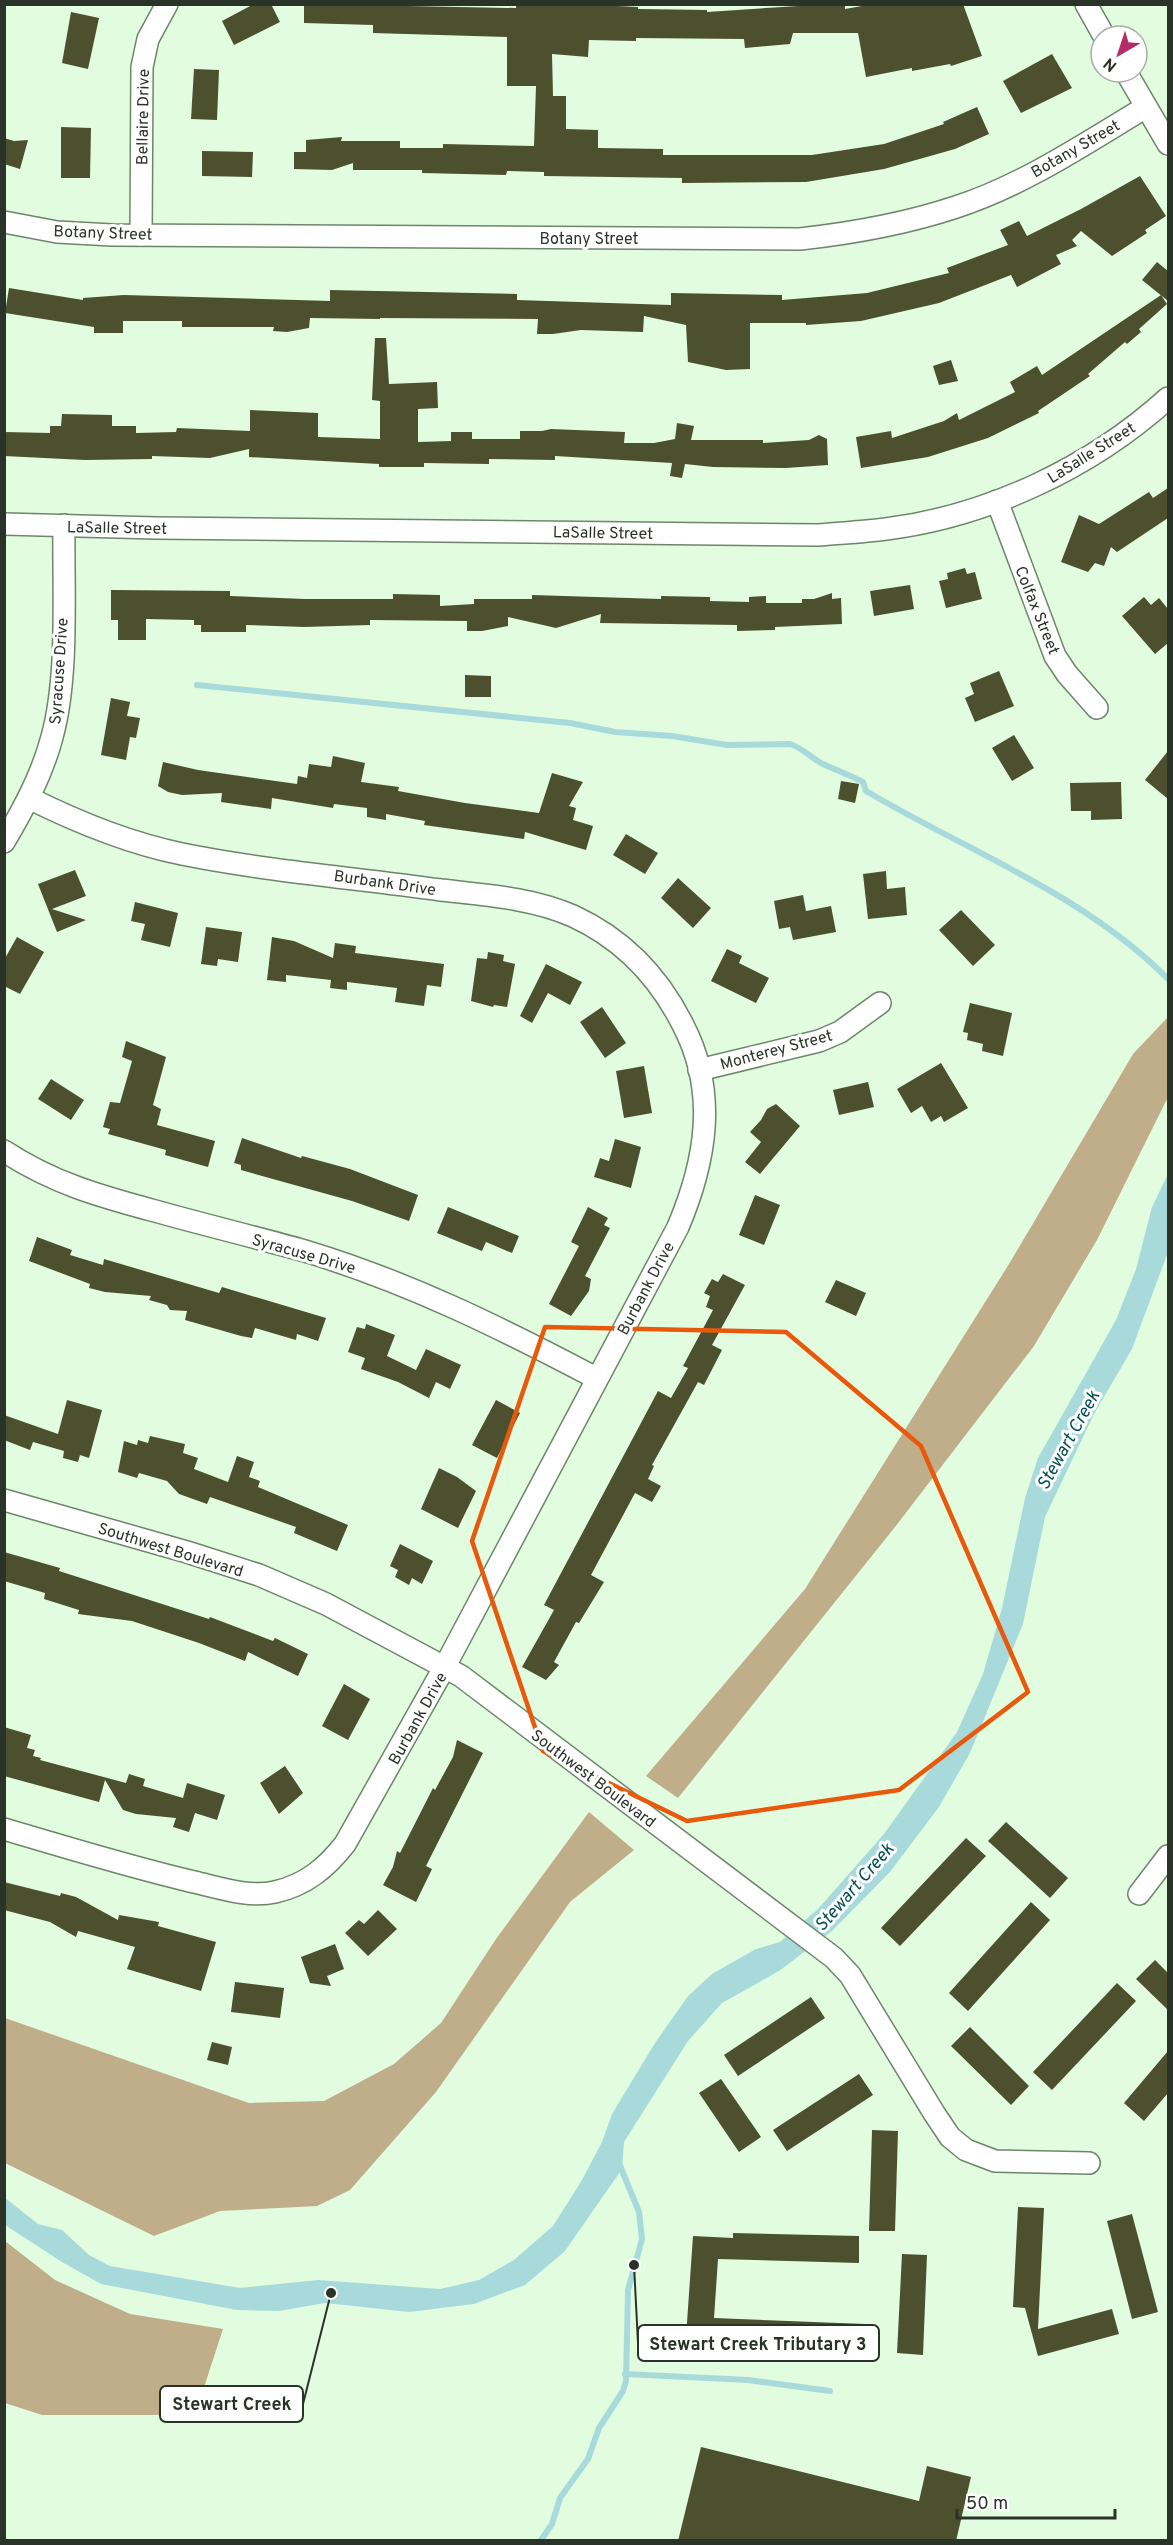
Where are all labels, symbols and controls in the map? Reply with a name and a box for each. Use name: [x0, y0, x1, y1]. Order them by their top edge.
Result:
north arrow: [1089, 24, 1149, 84]
text: N: [1100, 53, 1122, 75]
street label: Bellaire Drive: [133, 69, 155, 165]
street label: Botany Street: [1028, 116, 1124, 183]
street label: Botany Street: [53, 222, 153, 246]
street label: Botany Street: [539, 230, 639, 250]
street label: LaSalle Street: [1044, 419, 1140, 489]
street label: LaSalle Street: [67, 518, 167, 540]
street label: LaSalle Street: [553, 523, 653, 545]
street label: Colfax Street: [1009, 564, 1063, 658]
street label: Syracuse Drive: [46, 617, 74, 725]
street label: Burbank Drive: [332, 867, 437, 901]
street label: Monterey Street: [718, 1026, 835, 1076]
street label: Syracuse Drive: [249, 1231, 358, 1279]
street label: Burbank Drive: [614, 1239, 680, 1339]
water label: Stewart Creek: [1033, 1386, 1106, 1494]
street label: Southwest Boulevard: [95, 1519, 246, 1583]
street label: Burbank Drive: [385, 1669, 452, 1769]
street label: Southwest Boulevard: [526, 1726, 659, 1833]
water label: Stewart Creek: [810, 1838, 900, 1937]
callout: Stewart Creek Tributary 3: [638, 2325, 879, 2361]
text: Stewart Creek Tributary 3: [649, 2334, 867, 2357]
callout: Stewart Creek: [160, 2386, 303, 2422]
text: Stewart Creek: [172, 2394, 292, 2417]
scale bar: [957, 2482, 1114, 2520]
text: 50 m: [966, 2493, 1008, 2516]

